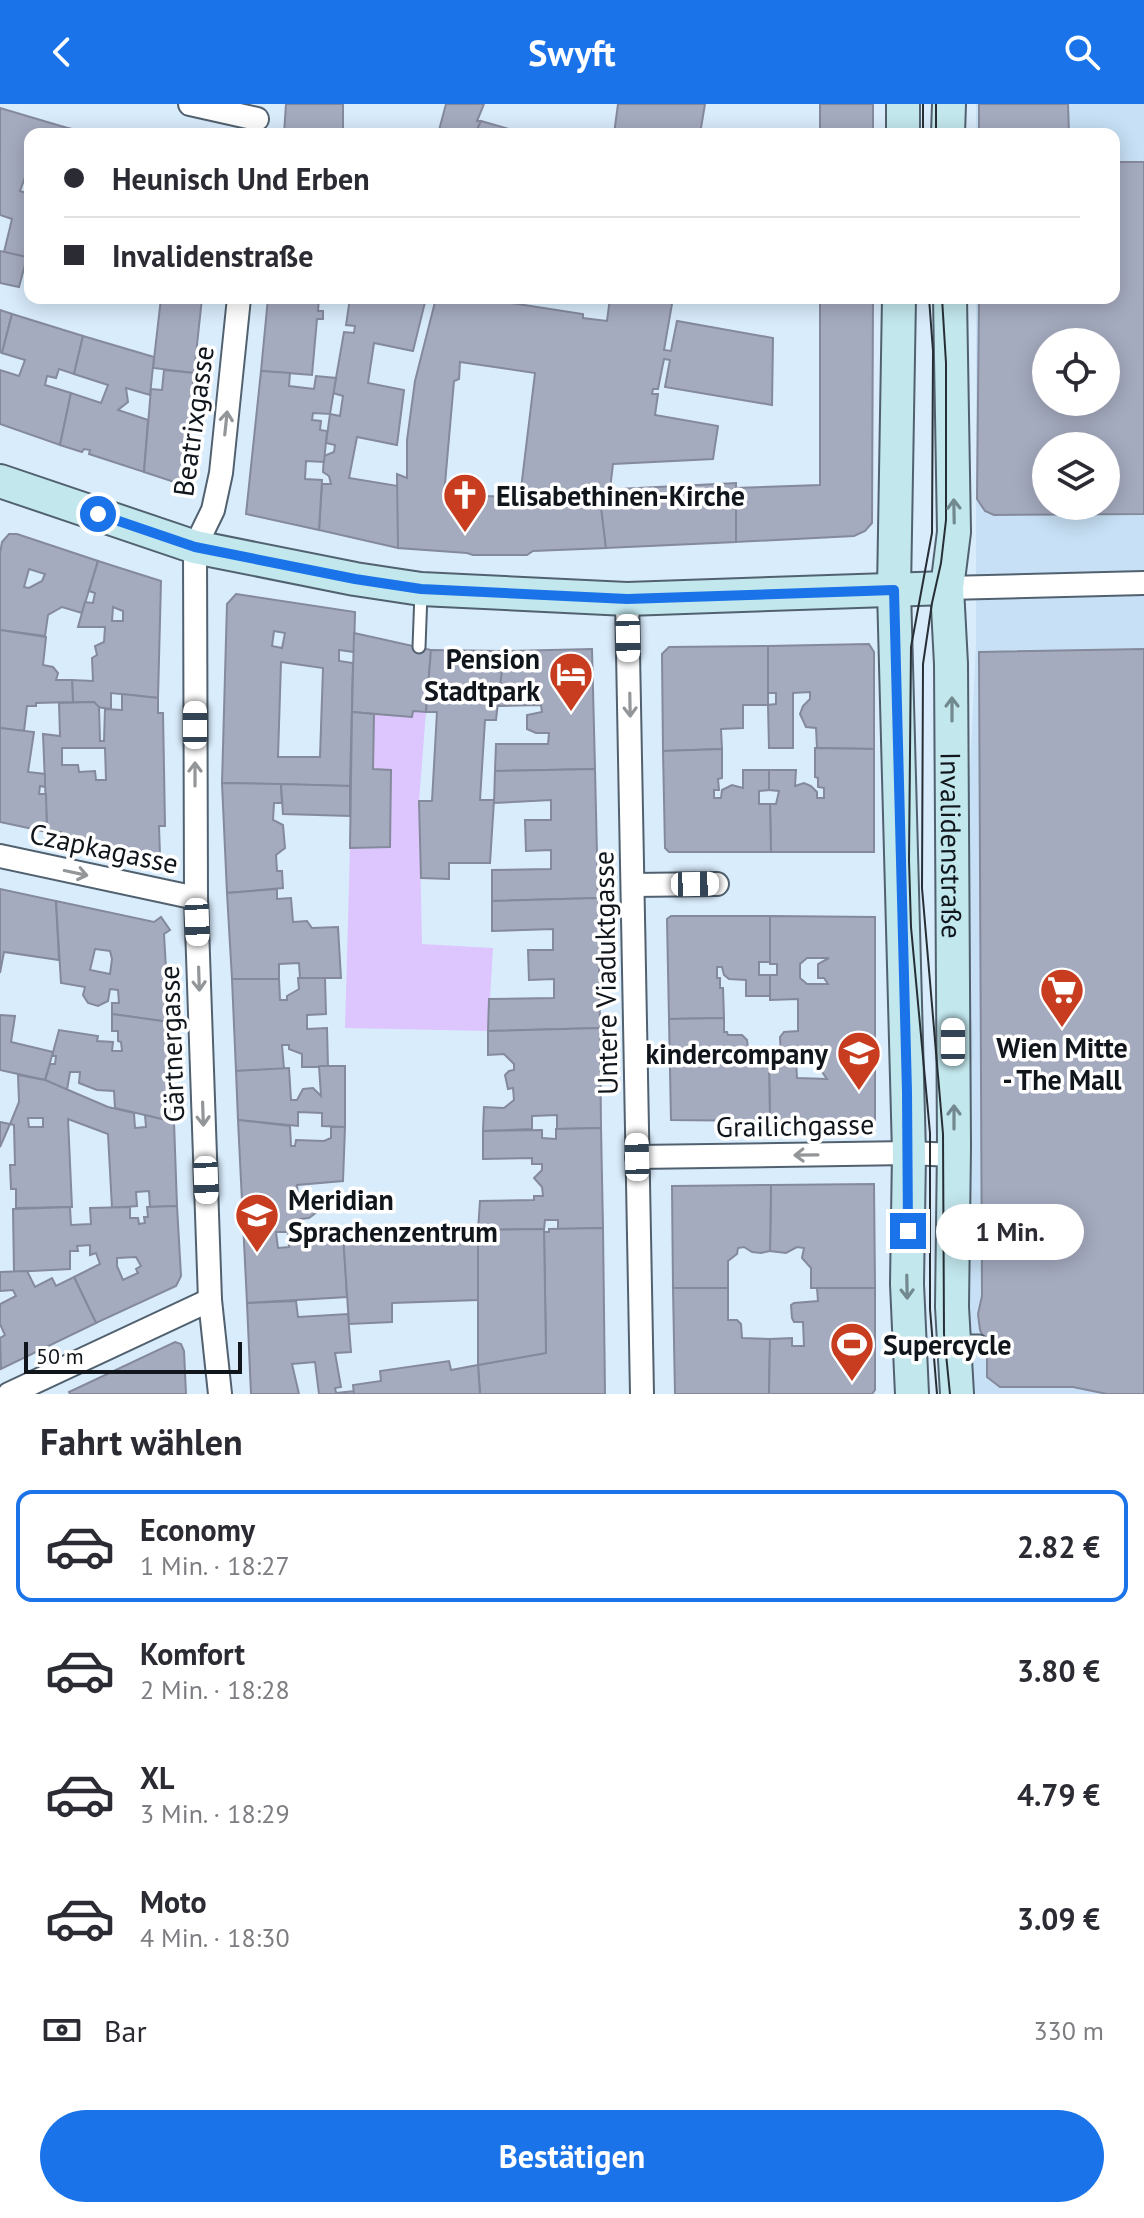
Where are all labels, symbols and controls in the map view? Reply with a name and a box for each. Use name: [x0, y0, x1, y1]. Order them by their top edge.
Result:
text: Swyft: [528, 29, 616, 76]
icon: back: [40, 30, 84, 74]
icon: search: [1060, 30, 1104, 74]
text: Heunisch Und Erben: [112, 159, 370, 198]
text: Invalidenstraße: [112, 236, 313, 275]
map controls: [1032, 328, 1120, 520]
button: locate: [1032, 328, 1120, 416]
street label: Beatrixgasse: [164, 343, 222, 499]
one-way arrow: [219, 410, 234, 437]
button: layers: [1032, 432, 1120, 520]
church icon: Elisabethinen-Kirche: [441, 471, 489, 534]
place label: Elisabethinen-Kirche: [496, 477, 745, 514]
route start: [80, 496, 116, 532]
one-way arrow: [946, 498, 961, 525]
car: [616, 614, 640, 662]
place label: Pension Stadtpark: [424, 640, 540, 709]
hotel icon: Pension Stadtpark: [547, 650, 595, 713]
one-way arrow: [622, 691, 637, 718]
one-way arrow: [944, 696, 959, 723]
car: [183, 701, 207, 749]
street label: Invalidenstraße: [933, 752, 971, 939]
one-way arrow: [187, 761, 203, 788]
street label: Czapkagasse: [26, 814, 182, 882]
street label: Untere Viaduktgasse: [584, 851, 626, 1095]
one-way arrow: [63, 866, 89, 881]
car: [671, 872, 719, 896]
car: [184, 898, 210, 946]
street label: Gärtnergasse: [150, 965, 192, 1123]
one-way arrow: [191, 965, 206, 992]
supermarket icon: Wien Mitte - The Mall: [1038, 966, 1086, 1029]
car: [941, 1018, 965, 1066]
school or university icon: kindercompany: [835, 1029, 883, 1092]
place label: Wien Mitte - The Mall: [996, 1029, 1128, 1098]
place label: kindercompany: [645, 1035, 829, 1072]
one-way arrow: [196, 1100, 211, 1127]
one-way arrow: [946, 1104, 962, 1131]
street label: Grailichgasse: [715, 1105, 875, 1145]
car: [625, 1133, 649, 1181]
one-way arrow: [793, 1147, 820, 1162]
car: [193, 1156, 219, 1204]
place label: Meridian Sprachenzentrum: [288, 1181, 498, 1250]
school or university icon: Meridian Sprachenzentrum: [233, 1191, 281, 1254]
callout: 1 Min.: [936, 1203, 1084, 1259]
route end: [890, 1213, 926, 1249]
text: 1 Min.: [975, 1215, 1045, 1248]
one-way arrow: [900, 1273, 915, 1300]
sports icon: Supercycle: [828, 1320, 876, 1383]
place label: Supercycle: [883, 1326, 1012, 1363]
scale bar: [24, 1338, 242, 1374]
text: 50 m: [36, 1342, 84, 1370]
text: Fahrt wählen: [40, 1418, 243, 1465]
icon: car: [44, 1510, 116, 1582]
text: Economy: [140, 1510, 255, 1549]
text: 2.82 €: [1017, 1527, 1100, 1566]
text: 1 Min. · 18:27: [140, 1549, 290, 1582]
icon: car: [44, 1634, 116, 1706]
text: Komfort: [140, 1634, 245, 1673]
text: 3.80 €: [1017, 1651, 1100, 1690]
text: 2 Min. · 18:28: [140, 1673, 290, 1706]
icon: car: [44, 1758, 116, 1830]
text: XL: [140, 1758, 174, 1797]
text: 4.79 €: [1017, 1775, 1100, 1814]
text: 3 Min. · 18:29: [140, 1797, 290, 1830]
icon: car: [44, 1882, 116, 1954]
text: Moto: [140, 1882, 207, 1921]
text: 3.09 €: [1017, 1899, 1100, 1938]
text: 4 Min. · 18:30: [140, 1921, 290, 1954]
icon: cash: [40, 2008, 84, 2052]
text: Bar: [104, 2011, 147, 2050]
text: 330 m: [1033, 2014, 1104, 2047]
button: Bestätigen: [40, 2110, 1104, 2202]

